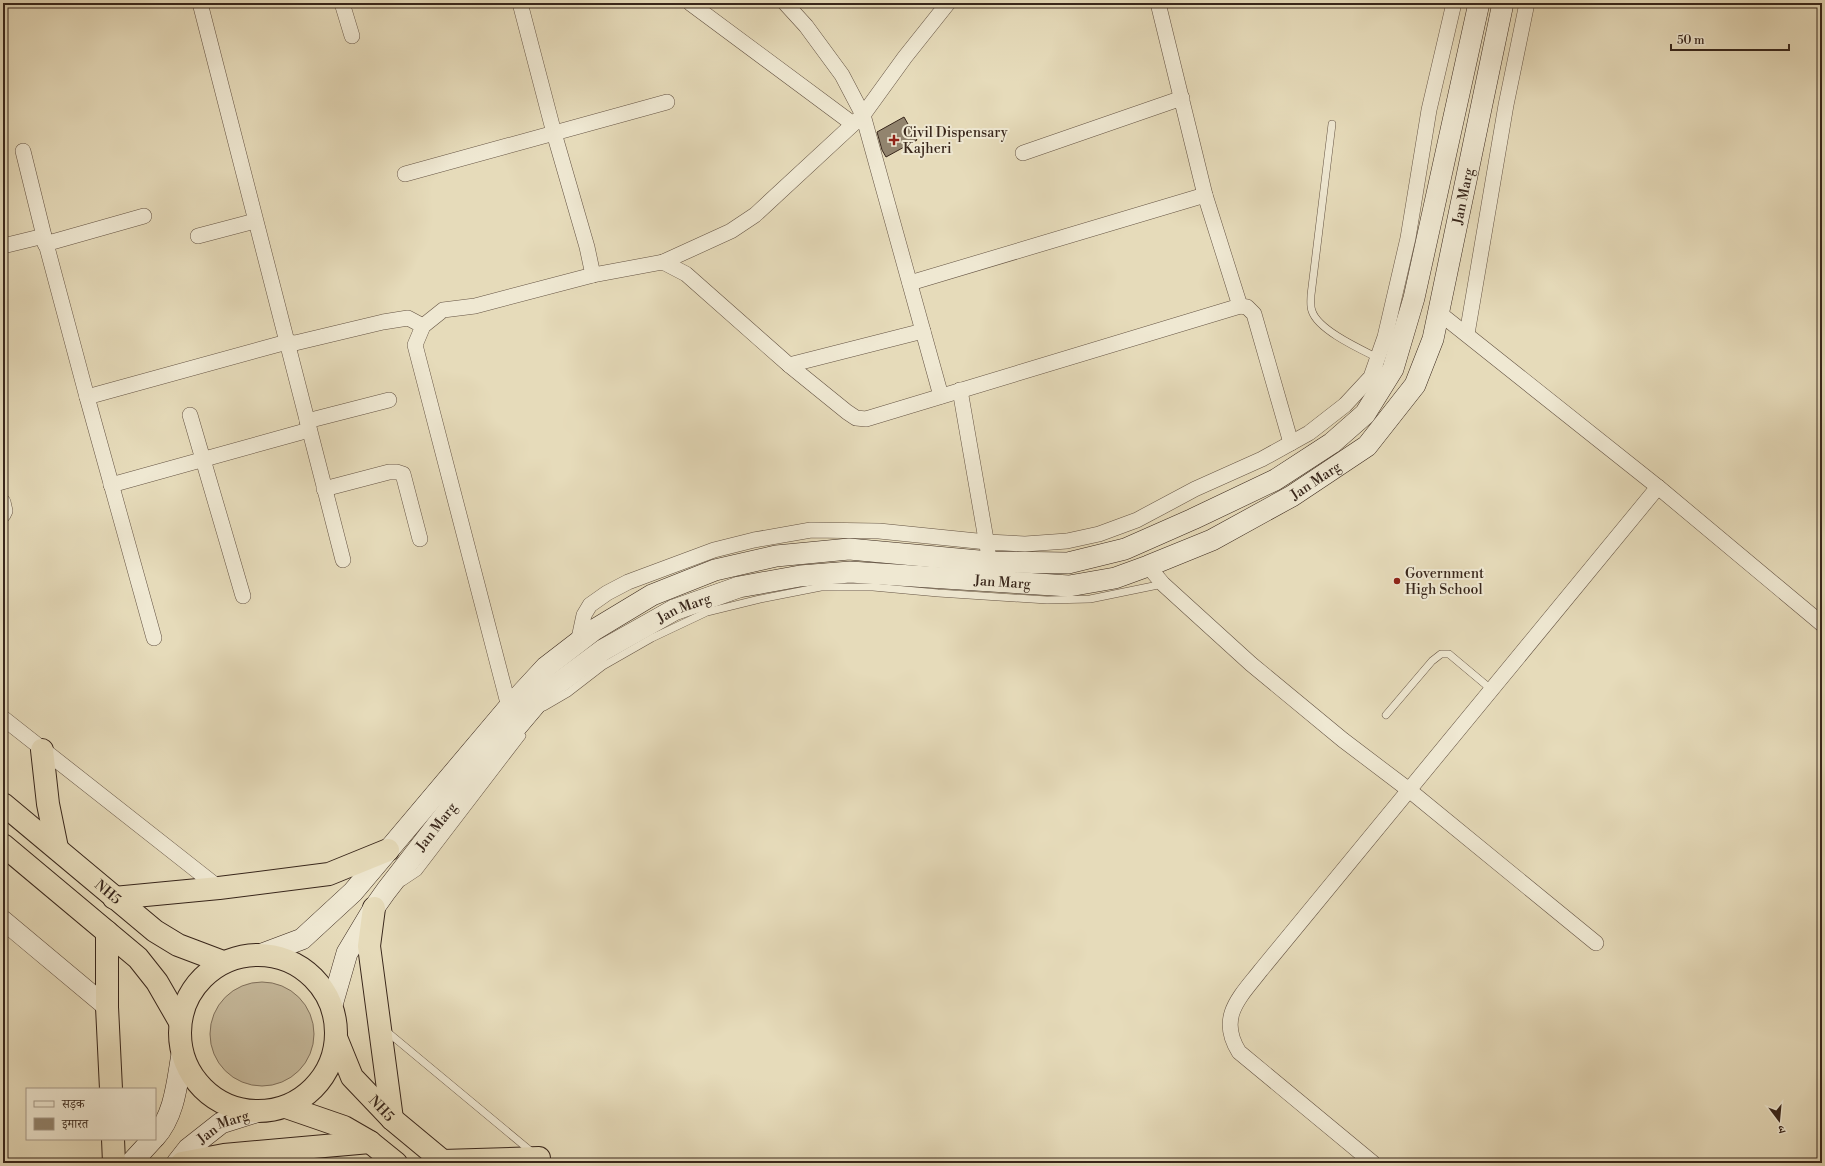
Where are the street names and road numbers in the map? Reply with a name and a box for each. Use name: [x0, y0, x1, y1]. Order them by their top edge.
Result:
street label: Jan Marg: [1449, 166, 1479, 227]
street label: Jan Marg: [1286, 458, 1345, 505]
street label: Jan Marg: [972, 572, 1032, 594]
street label: Jan Marg: [653, 589, 714, 628]
street label: Jan Marg: [412, 799, 462, 856]
street label: NH5: [90, 876, 125, 909]
street label: NH5: [364, 1092, 398, 1126]
street label: Jan Marg: [193, 1107, 252, 1149]

